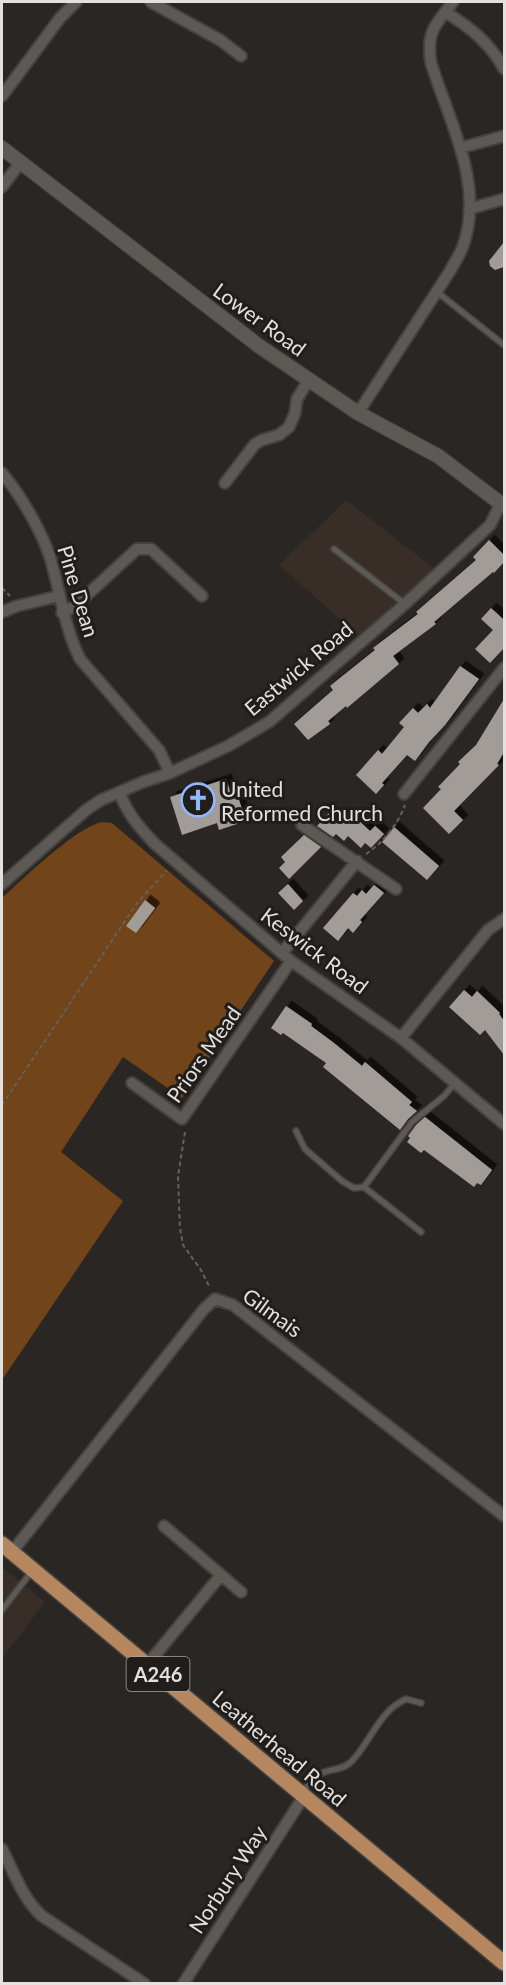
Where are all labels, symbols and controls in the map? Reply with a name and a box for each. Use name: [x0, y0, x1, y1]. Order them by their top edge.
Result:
street label: Lower Road: [209, 277, 311, 361]
street label: Pine Dean: [53, 542, 105, 640]
street label: Eastwick Road: [239, 616, 357, 720]
place label: United Reformed Church: [221, 776, 383, 825]
church icon: United Reformed Church: [180, 782, 216, 818]
street label: Keswick Road: [257, 902, 373, 998]
street label: Priors Mead: [161, 1001, 245, 1107]
street label: Gilmais: [239, 1282, 307, 1342]
road number: A246: [126, 1657, 190, 1691]
street label: Leatherhead Road: [208, 1685, 352, 1811]
street label: Norbury Way: [183, 1820, 271, 1938]

